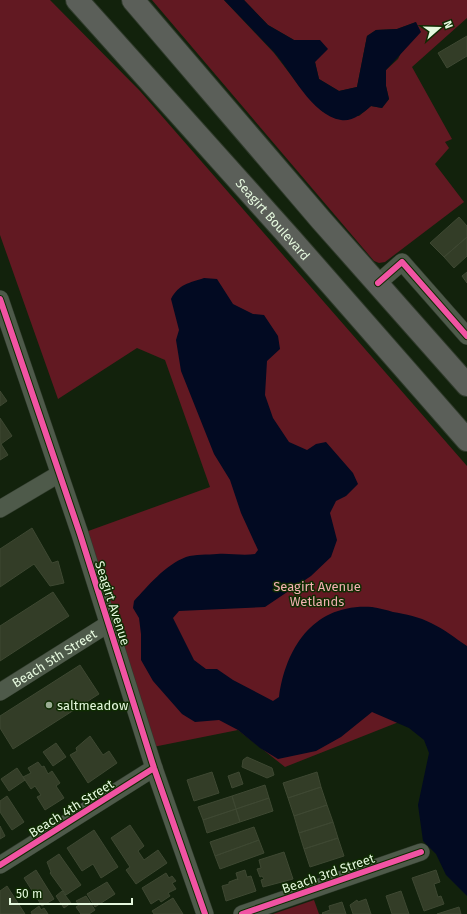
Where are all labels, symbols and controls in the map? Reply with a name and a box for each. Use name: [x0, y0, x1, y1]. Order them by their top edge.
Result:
north arrow: [419, 8, 459, 48]
text: N: [441, 19, 455, 30]
street label: Seagirt Boulevard: [232, 175, 313, 263]
street label: Seagirt Avenue: [92, 559, 133, 647]
park label: Seagirt Avenue Wetlands: [273, 579, 361, 609]
street label: Beach 5th Street: [9, 626, 100, 690]
place label: saltmeadow: [57, 698, 129, 713]
marker: saltmeadow: [44, 700, 54, 710]
street label: Beach 4th Street: [26, 776, 117, 841]
street label: Beach 3rd Street: [280, 851, 377, 896]
scale bar: [10, 880, 132, 906]
text: 50 m: [16, 887, 42, 901]

